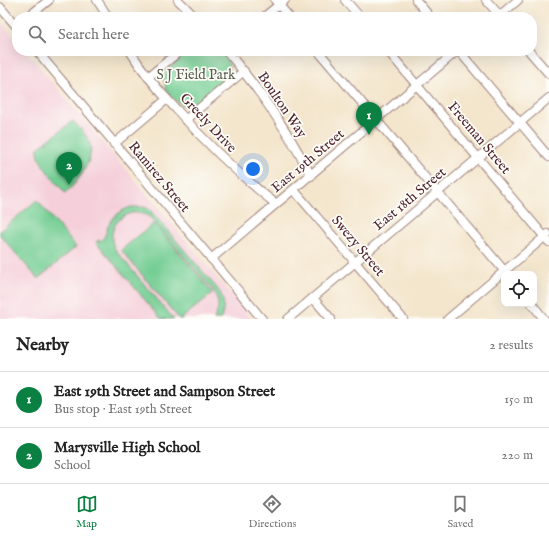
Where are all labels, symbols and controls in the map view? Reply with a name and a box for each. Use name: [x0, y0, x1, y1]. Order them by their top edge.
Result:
search box: [12, 12, 537, 56]
icon: search: [26, 23, 48, 45]
text: Search here: [58, 25, 129, 44]
park label: S J Field Park: [157, 66, 236, 84]
street label: Boulton Way: [253, 69, 311, 142]
street label: Greely Drive: [176, 89, 241, 157]
street label: Freeman Street: [444, 98, 515, 178]
pin: 1: [356, 102, 382, 135]
street label: East 19th Street: [268, 125, 348, 197]
street label: Ramirez Street: [124, 138, 194, 216]
pin: 2: [56, 152, 82, 185]
your location: [243, 159, 263, 179]
street label: East 18th Street: [370, 163, 450, 235]
street label: Swezy Street: [327, 212, 389, 280]
map controls: [501, 271, 537, 307]
button: locate: [501, 271, 537, 307]
text: Nearby: [16, 335, 69, 356]
text: 2 results: [489, 337, 533, 354]
text: East 19th Street and Sampson Street: [54, 382, 275, 401]
text: 1: [27, 391, 31, 408]
text: 150 m: [504, 391, 533, 408]
text: Bus stop · East 19th Street: [54, 401, 192, 418]
text: Marysville High School: [54, 438, 200, 457]
text: 2: [26, 447, 32, 464]
text: 220 m: [502, 447, 533, 464]
text: School: [54, 457, 91, 474]
tab: Map: [76, 493, 98, 531]
tab: Directions: [249, 493, 296, 531]
tab: Saved: [447, 493, 473, 531]

